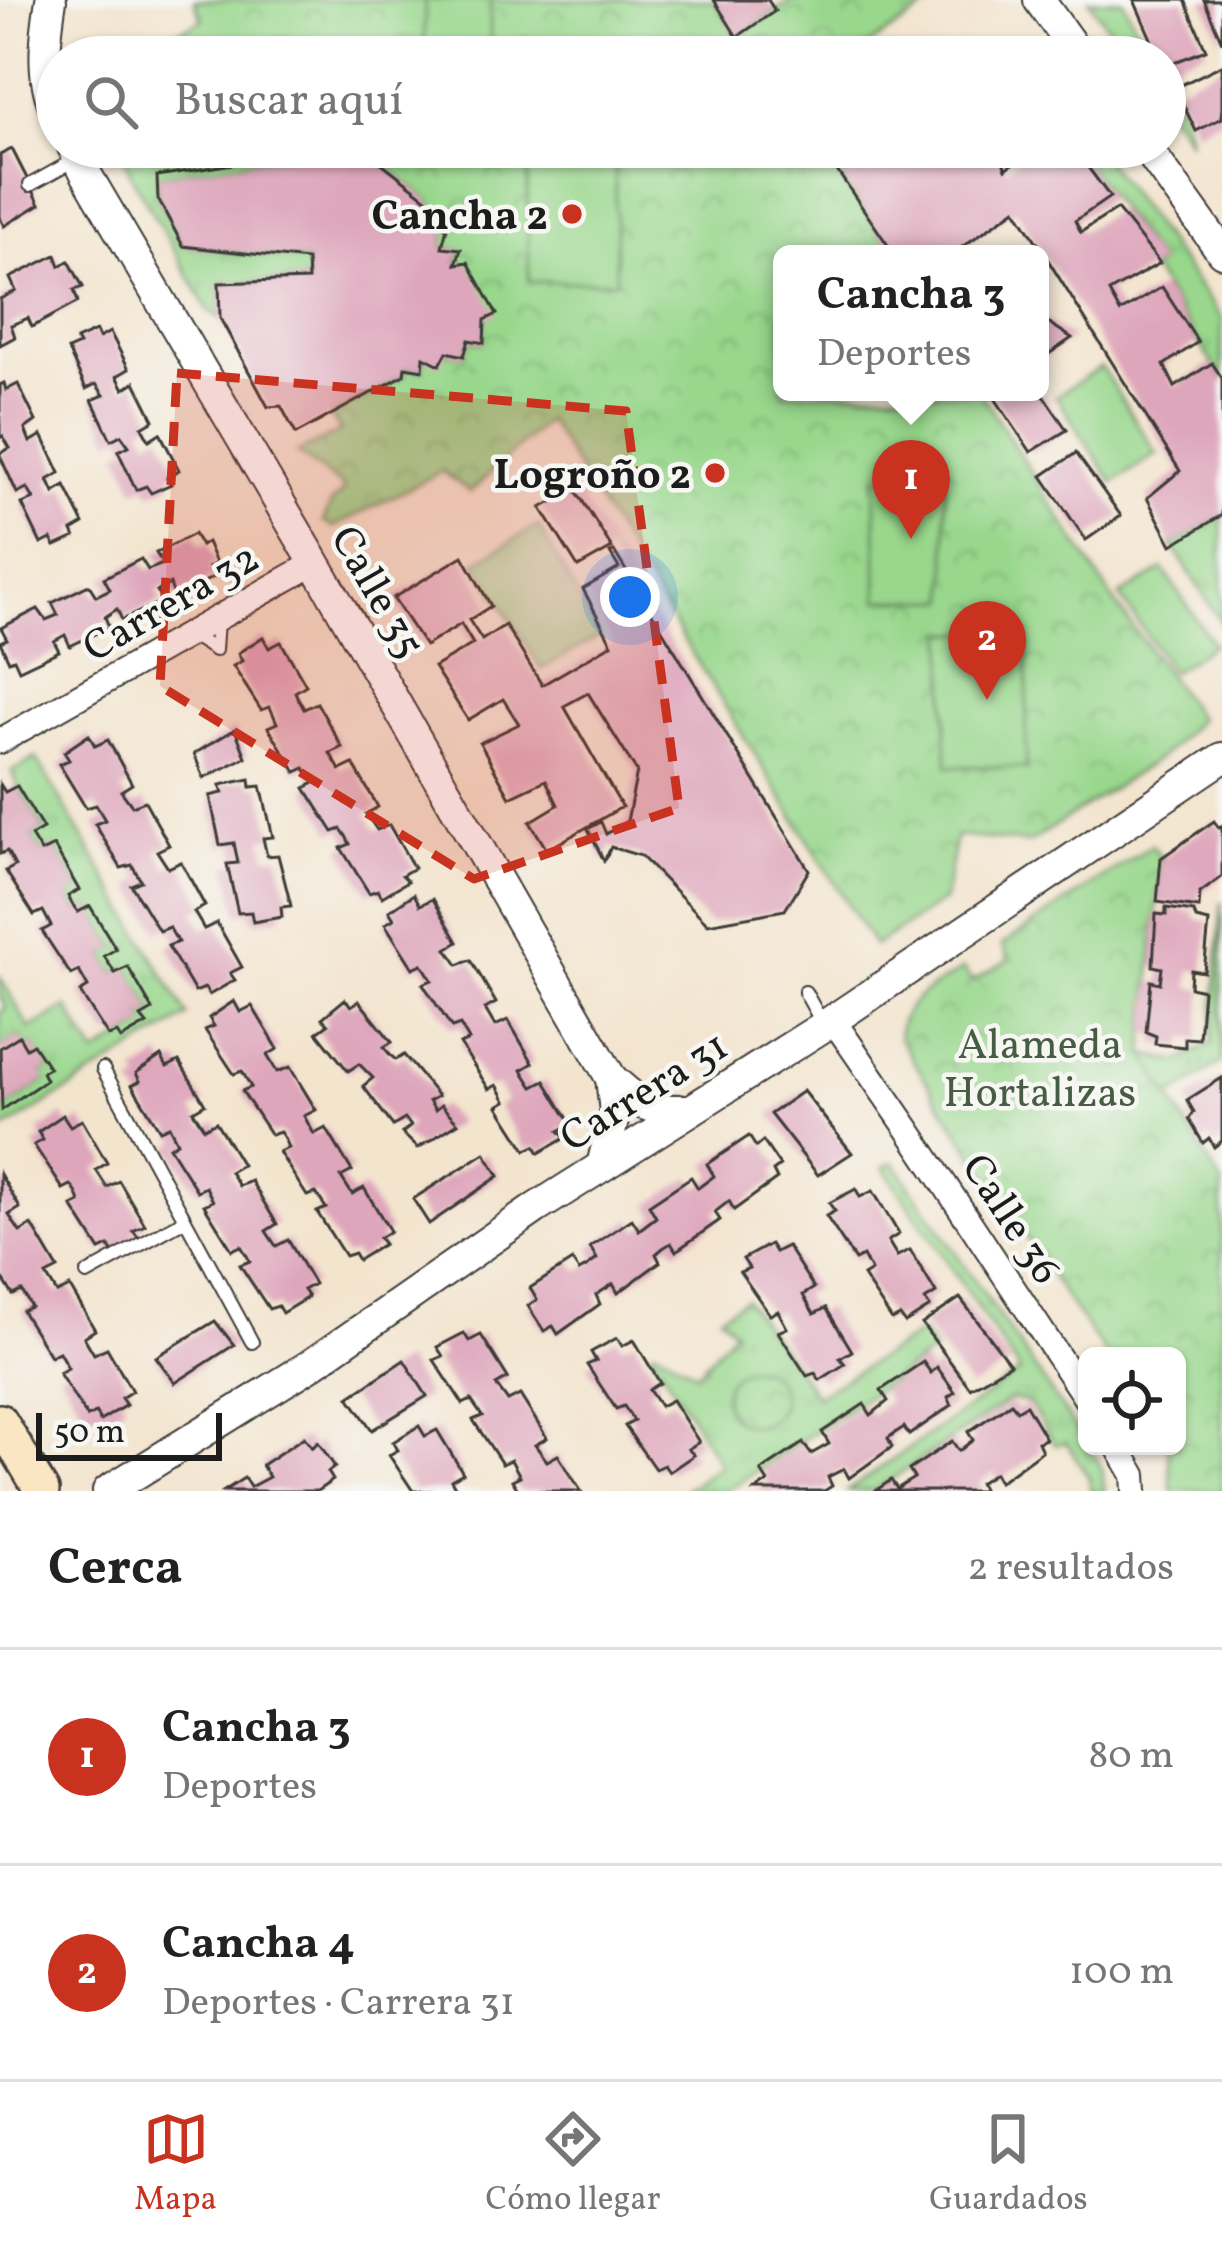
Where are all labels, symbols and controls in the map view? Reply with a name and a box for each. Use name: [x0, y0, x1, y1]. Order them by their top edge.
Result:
search box: [36, 36, 1186, 168]
icon: search: [78, 69, 144, 135]
text: Buscar aquí: [174, 71, 403, 134]
place label: Cancha 2: [371, 189, 548, 248]
marker: Cancha 2: [559, 201, 585, 227]
popup: [773, 245, 1049, 401]
text: Cancha 3: [817, 265, 1005, 328]
text: Deportes: [817, 328, 972, 382]
pin: 1: [872, 440, 950, 539]
place label: Logroño 2: [494, 448, 691, 507]
marker: Logroño 2: [702, 460, 728, 486]
street label: Calle 35: [314, 516, 437, 670]
street label: Carrera 32: [73, 531, 271, 679]
your location: [600, 567, 660, 627]
pin: 2: [948, 601, 1026, 700]
park label: Alameda Hortalizas: [944, 1018, 1136, 1125]
street label: Carrera 31: [550, 1019, 741, 1169]
street label: Calle 36: [945, 1144, 1073, 1297]
map controls: [1078, 1347, 1186, 1455]
button: locate: [1078, 1347, 1186, 1455]
scale bar: [36, 1407, 222, 1460]
text: 50 m: [54, 1411, 125, 1457]
text: Cerca: [48, 1534, 183, 1605]
text: 2 resultados: [968, 1542, 1174, 1596]
text: Cancha 3: [162, 1698, 351, 1761]
text: 1: [79, 1730, 95, 1784]
text: 80 m: [1088, 1730, 1174, 1784]
text: Deportes: [162, 1761, 317, 1815]
text: Cancha 4: [162, 1914, 355, 1977]
text: 2: [77, 1946, 97, 2000]
text: 100 m: [1069, 1946, 1174, 2000]
text: Deportes · Carrera 31: [162, 1977, 515, 2031]
tab: Mapa: [134, 2106, 217, 2224]
tab: Cómo llegar: [486, 2106, 661, 2224]
tab: Guardados: [929, 2106, 1088, 2224]

